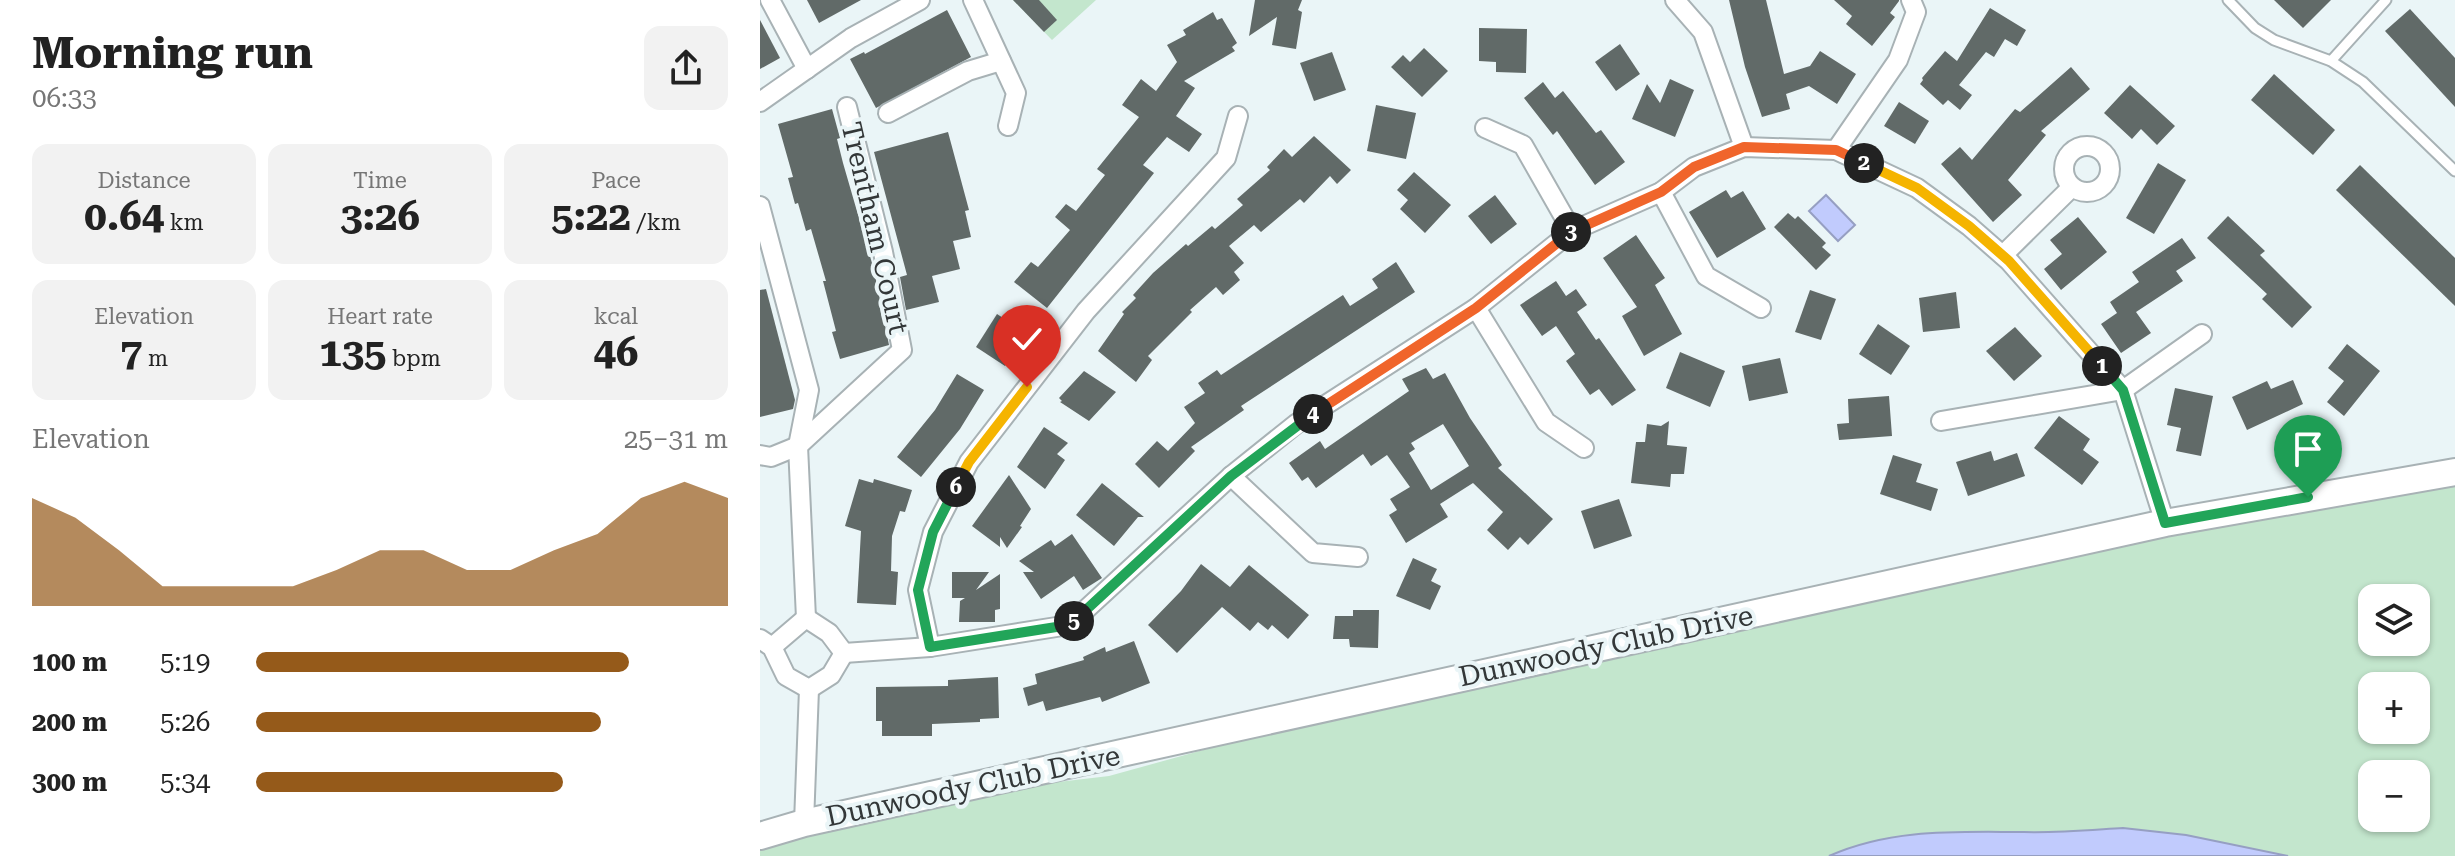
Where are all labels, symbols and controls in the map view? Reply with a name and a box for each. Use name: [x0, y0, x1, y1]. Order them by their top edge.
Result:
button: share: [644, 26, 728, 110]
text: Morning run: [32, 27, 313, 79]
text: 06:33: [32, 83, 97, 113]
street label: Trentham Court: [835, 119, 915, 337]
pin: 2: [1844, 143, 1884, 183]
text: 2: [1858, 150, 1870, 175]
text: Distance: [97, 168, 191, 193]
text: Time: [353, 168, 407, 193]
text: Pace: [591, 168, 641, 193]
text: 0.64: [84, 193, 164, 240]
text: 3:26: [340, 193, 420, 240]
text: 5:22: [551, 193, 631, 240]
text: km: [164, 210, 204, 235]
text: /km: [631, 210, 681, 235]
pin: 3: [1551, 212, 1591, 252]
text: 3: [1565, 219, 1577, 244]
text: Elevation: [94, 304, 194, 329]
text: Heart rate: [327, 304, 433, 329]
text: kcal: [594, 304, 638, 329]
pin: [993, 305, 1061, 387]
icon: check: [1005, 317, 1049, 361]
text: 7: [120, 329, 142, 376]
text: 135: [319, 329, 386, 376]
text: 46: [594, 329, 638, 376]
text: m: [142, 346, 168, 371]
text: bpm: [386, 346, 441, 371]
pin: 1: [2082, 346, 2122, 386]
text: 1: [2096, 353, 2108, 378]
pin: 4: [1293, 394, 1333, 434]
text: 4: [1307, 401, 1319, 426]
pin: [2274, 415, 2342, 497]
text: Elevation: [32, 424, 150, 454]
text: 25–31 m: [624, 424, 728, 454]
icon: arrive: [2286, 427, 2330, 471]
pin: 6: [936, 467, 976, 507]
text: 6: [950, 474, 962, 499]
map controls: [2358, 584, 2430, 832]
button: layers: [2358, 584, 2430, 656]
street label: Dunwoody Club Drive: [1456, 599, 1756, 693]
pin: 5: [1054, 601, 1094, 641]
text: 5: [1068, 608, 1080, 633]
text: 100 m: [32, 647, 107, 677]
text: 5:19: [160, 647, 210, 677]
button: +: [2358, 672, 2430, 744]
text: 200 m: [32, 707, 107, 737]
text: 5:26: [160, 707, 210, 737]
street label: Dunwoody Club Drive: [823, 739, 1123, 833]
button: −: [2358, 760, 2430, 832]
text: 300 m: [32, 767, 107, 797]
text: 5:34: [160, 767, 210, 797]

